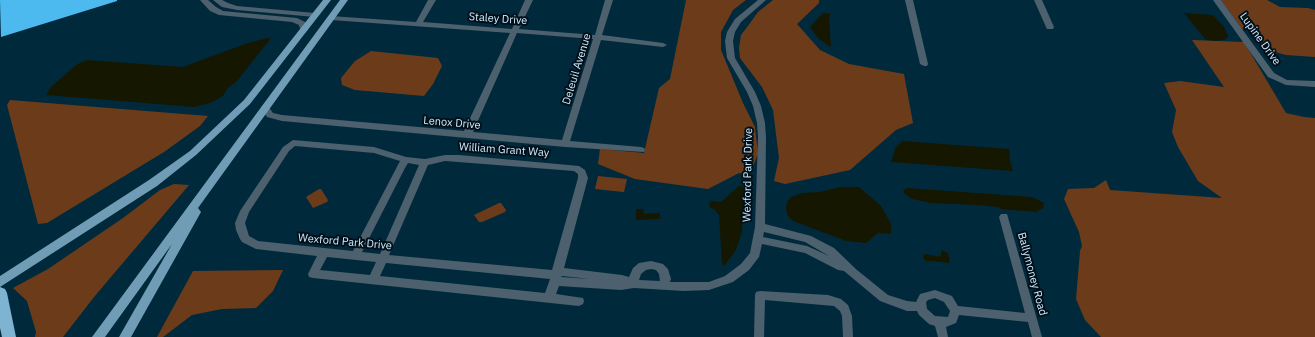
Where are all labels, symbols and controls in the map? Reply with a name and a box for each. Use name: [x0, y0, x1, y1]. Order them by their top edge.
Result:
street label: Staley Drive: [468, 10, 528, 28]
street label: Lupine Drive: [1237, 10, 1283, 68]
street label: Deleuil Avenue: [560, 32, 594, 106]
street label: Lenox Drive: [423, 114, 481, 132]
street label: Wexford Park Drive: [741, 128, 755, 222]
street label: William Grant Way: [458, 140, 550, 160]
street label: Wexford Park Drive: [298, 231, 392, 253]
street label: Ballymoney Road: [1015, 231, 1049, 317]

